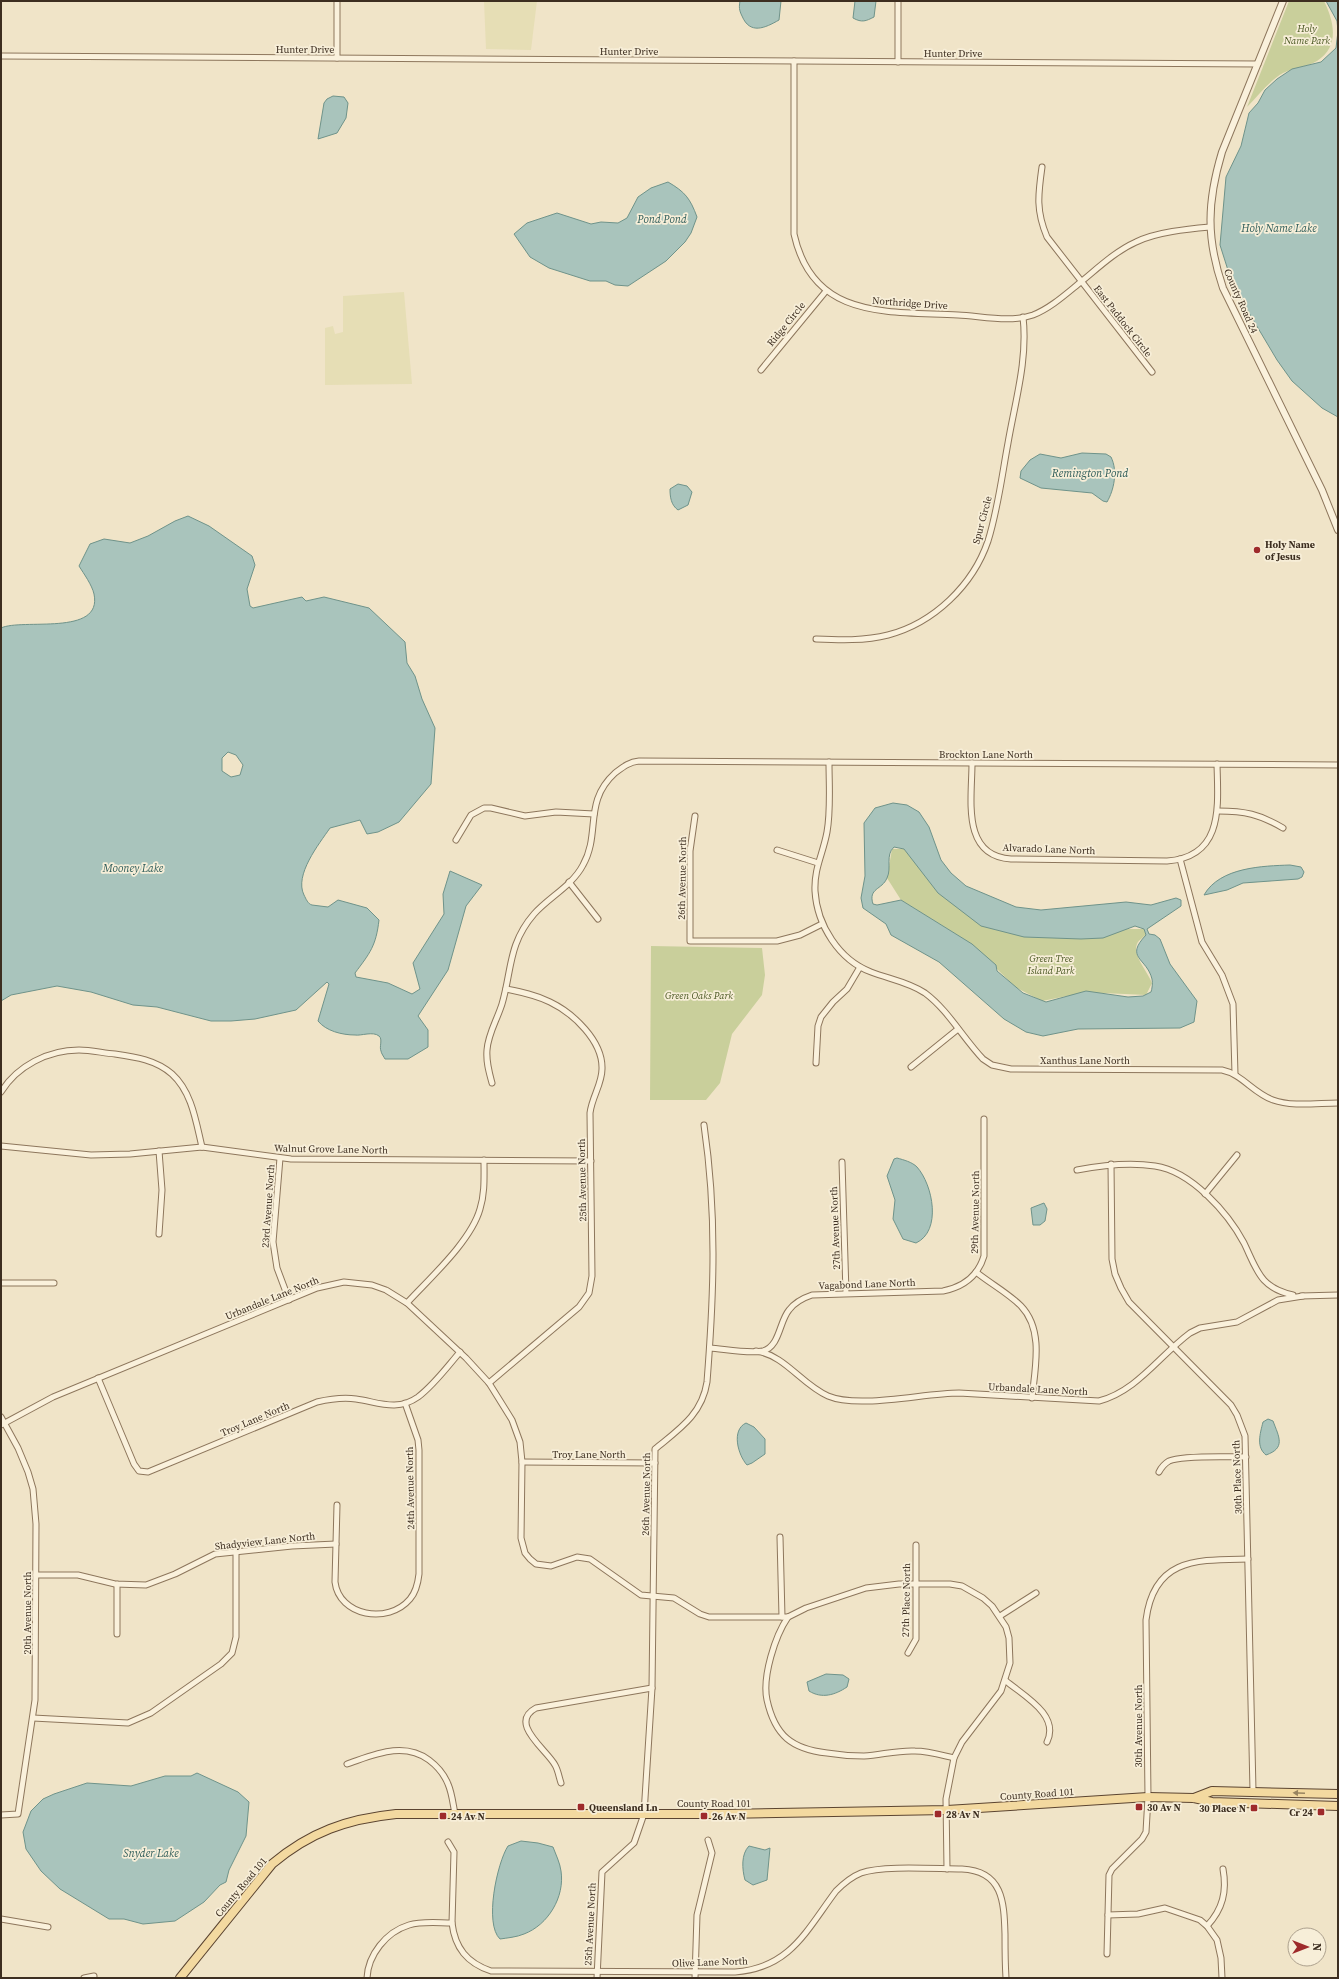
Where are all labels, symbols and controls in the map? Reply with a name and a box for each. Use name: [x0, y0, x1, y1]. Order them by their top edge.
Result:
park label: Holy Name Park: [1283, 22, 1330, 47]
street label: Hunter Drive: [276, 43, 334, 56]
street label: Hunter Drive: [600, 45, 658, 58]
street label: Hunter Drive: [924, 47, 982, 60]
water label: Pond Pond: [636, 212, 687, 227]
water label: Holy Name Lake: [1240, 221, 1317, 236]
street label: County Road 24: [1221, 267, 1261, 335]
street label: East Paddock Circle: [1091, 282, 1155, 360]
street label: Northridge Drive: [872, 294, 948, 312]
street label: Ridge Circle: [764, 299, 808, 349]
water label: Remington Pond: [1051, 466, 1129, 481]
street label: Spur Circle: [969, 494, 995, 546]
place label: Holy Name of Jesus: [1265, 538, 1315, 563]
marker: Holy Name of Jesus: [1252, 545, 1262, 555]
street label: Brockton Lane North: [939, 748, 1033, 761]
street label: 26th Avenue North: [675, 836, 689, 920]
street label: Alvarado Lane North: [1002, 841, 1096, 857]
water label: Mooney Lake: [102, 861, 164, 876]
park label: Green Tree Island Park: [1026, 952, 1075, 977]
park label: Green Oaks Park: [665, 989, 733, 1002]
street label: Xanthus Lane North: [1040, 1054, 1130, 1067]
street label: 25th Avenue North: [575, 1138, 589, 1222]
street label: Walnut Grove Lane North: [274, 1142, 388, 1156]
street label: 23rd Avenue North: [259, 1164, 277, 1248]
street label: 29th Avenue North: [968, 1170, 982, 1254]
street label: 27th Avenue North: [827, 1186, 843, 1270]
street label: Urbandale Lane North: [223, 1273, 321, 1323]
street label: Vagabond Lane North: [818, 1276, 916, 1292]
street label: Urbandale Lane North: [988, 1380, 1088, 1398]
street label: Troy Lane North: [219, 1399, 291, 1439]
street label: 30th Place North: [1229, 1440, 1245, 1514]
street label: 24th Avenue North: [403, 1446, 417, 1530]
street label: Troy Lane North: [552, 1448, 626, 1461]
street label: 26th Avenue North: [639, 1452, 653, 1536]
street label: Shadyview Lane North: [214, 1529, 316, 1553]
street label: 27th Place North: [899, 1563, 913, 1637]
street label: 20th Avenue North: [21, 1571, 34, 1655]
street label: 30th Avenue North: [1132, 1684, 1145, 1768]
street label: County Road 101: [1000, 1785, 1074, 1803]
one-way arrow: [1292, 1790, 1305, 1796]
street label: County Road 101: [677, 1797, 751, 1810]
place label: Queensland Ln: [589, 1801, 658, 1814]
place label: 30 Av N: [1147, 1801, 1181, 1814]
marker: Queensland Ln: [576, 1802, 586, 1812]
marker: 30 Av N: [1134, 1802, 1144, 1812]
place label: 30 Place N: [1199, 1802, 1246, 1815]
marker: 30 Place N: [1249, 1803, 1259, 1813]
place label: Cr 24: [1289, 1806, 1314, 1819]
marker: Cr 24: [1316, 1807, 1326, 1817]
place label: 28 Av N: [946, 1808, 980, 1821]
marker: 28 Av N: [933, 1809, 943, 1819]
place label: 24 Av N: [451, 1810, 485, 1823]
place label: 26 Av N: [712, 1810, 746, 1823]
marker: 24 Av N: [438, 1811, 448, 1821]
marker: 26 Av N: [699, 1811, 709, 1821]
water label: Snyder Lake: [123, 1846, 179, 1861]
street label: County Road 101: [212, 1854, 270, 1920]
street label: 25th Avenue North: [581, 1882, 599, 1966]
north arrow: [1287, 1927, 1327, 1967]
text: N: [1309, 1943, 1324, 1951]
street label: Olive Lane North: [672, 1954, 748, 1970]

